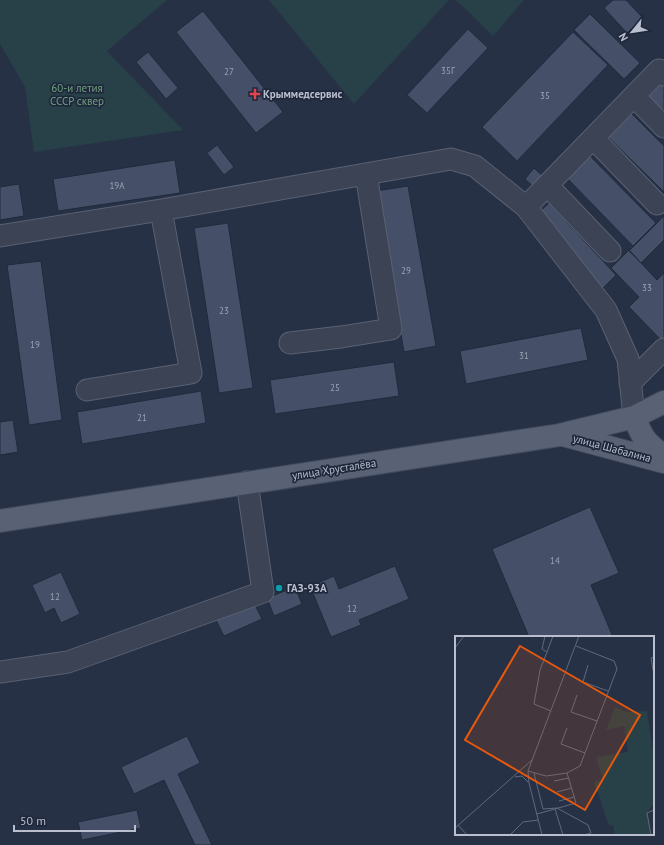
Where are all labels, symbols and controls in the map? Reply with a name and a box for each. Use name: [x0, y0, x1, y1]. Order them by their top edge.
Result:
north arrow: [612, 12, 652, 52]
text: N: [615, 30, 631, 44]
house number: 35Г: [441, 65, 456, 76]
house number: 27: [224, 66, 234, 77]
park label: 60-и летия СССР сквер: [50, 81, 104, 108]
place label: Крыммедсервис: [263, 87, 343, 101]
marker: Крыммедсервис: [250, 89, 260, 99]
house number: 35: [540, 90, 550, 101]
house number: 19А: [109, 180, 125, 191]
house number: 29: [401, 265, 411, 276]
house number: 33: [642, 282, 652, 293]
house number: 23: [219, 305, 229, 316]
house number: 19: [30, 339, 40, 350]
house number: 31: [519, 350, 529, 361]
house number: 25: [330, 382, 340, 393]
house number: 21: [137, 412, 147, 423]
street label: улица Шабалина: [571, 431, 653, 465]
street label: улица Хрусталёва: [291, 455, 377, 483]
house number: 14: [550, 555, 560, 566]
place label: ГАЗ-93А: [287, 581, 327, 595]
marker: ГАЗ-93А: [274, 583, 284, 593]
house number: 12: [50, 591, 60, 602]
house number: 12: [347, 603, 357, 614]
inset map: [455, 636, 654, 835]
scale bar: [14, 807, 135, 833]
text: 50 m: [20, 813, 46, 828]

